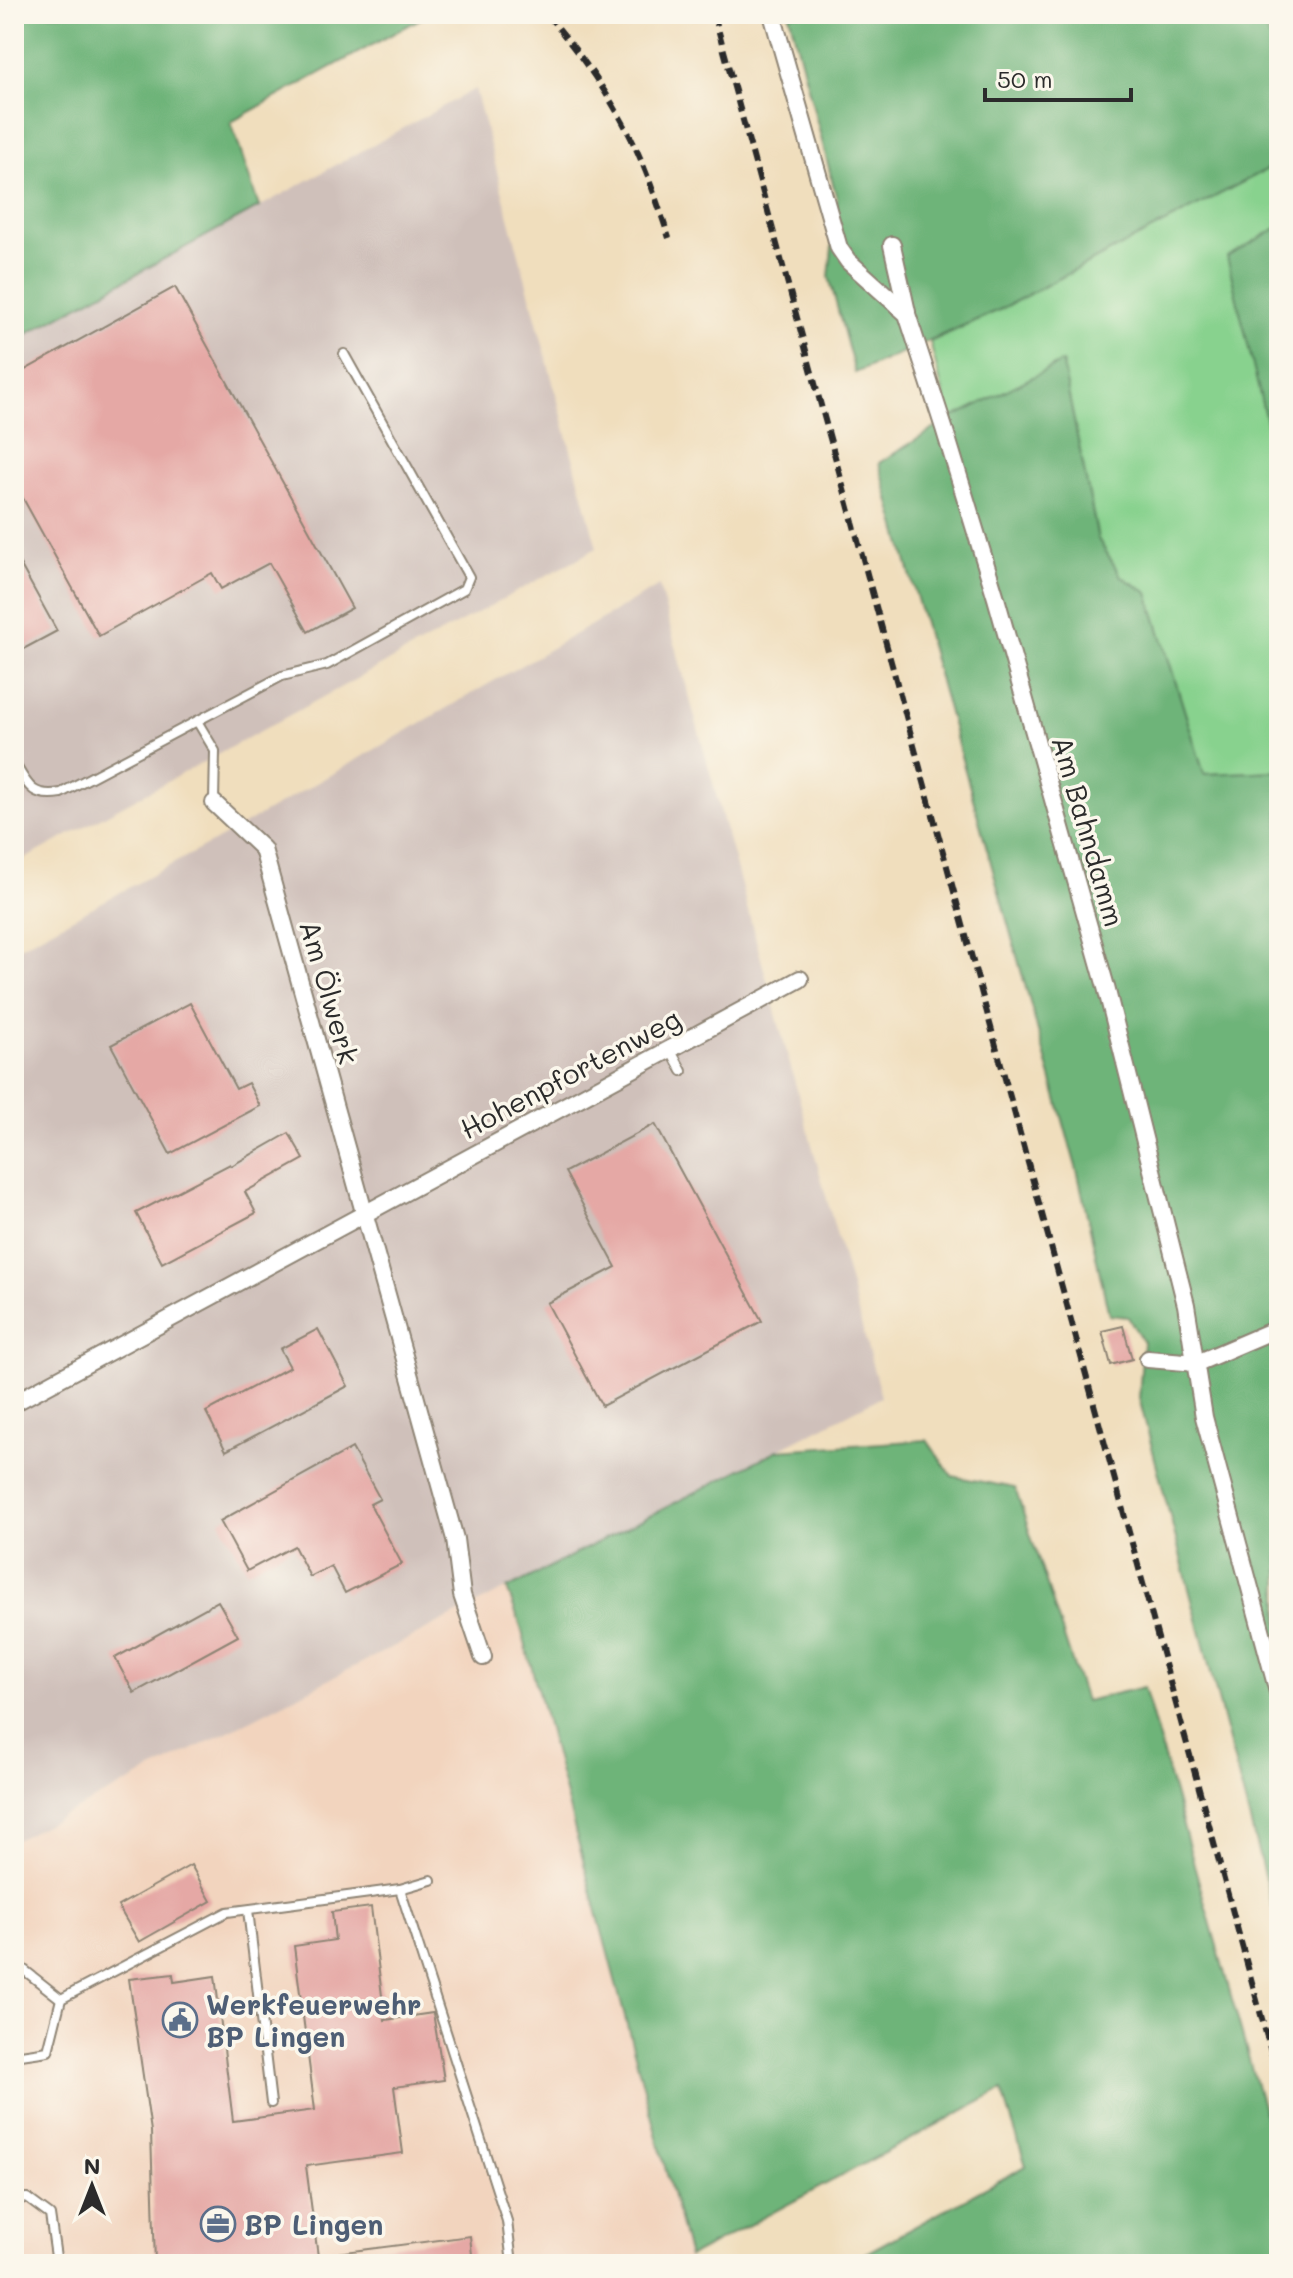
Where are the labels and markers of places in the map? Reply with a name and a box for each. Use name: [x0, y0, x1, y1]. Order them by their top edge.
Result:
place label: Werkfeuerwehr BP Lingen: [206, 1986, 421, 2054]
public building icon: Werkfeuerwehr BP Lingen: [161, 2001, 199, 2039]
office icon: BP Lingen: [199, 2205, 237, 2243]
place label: BP Lingen: [244, 2206, 383, 2242]

